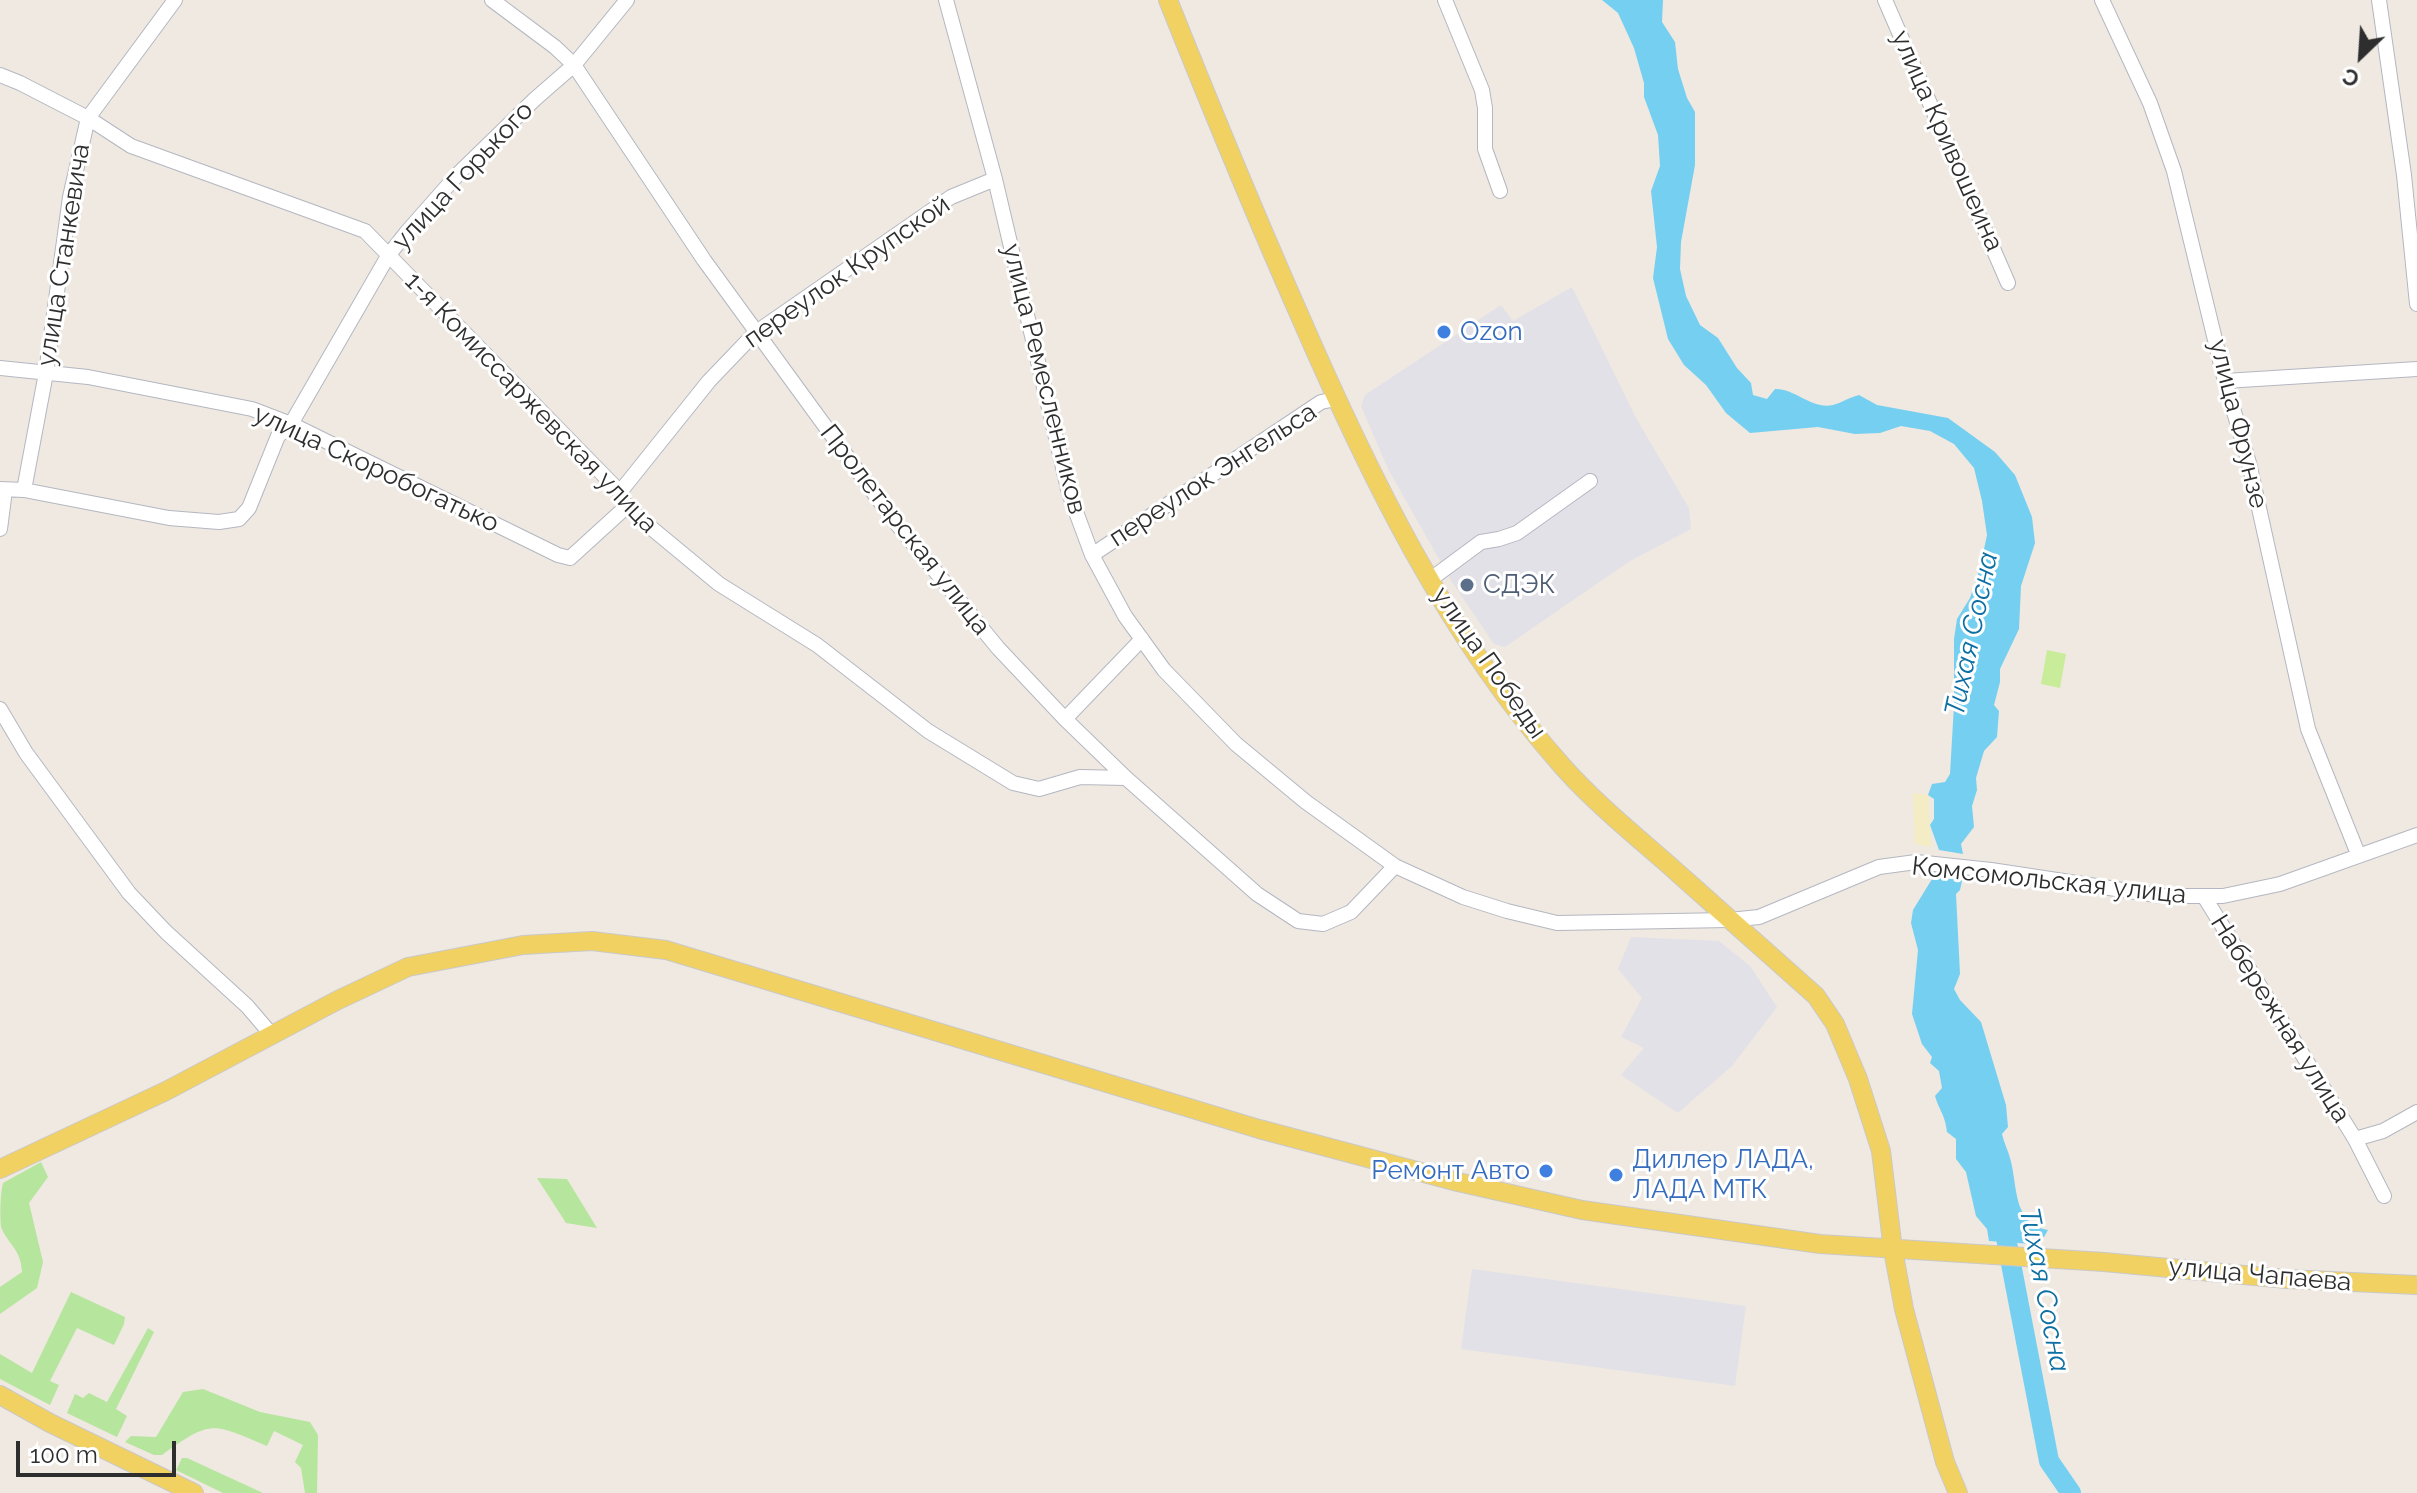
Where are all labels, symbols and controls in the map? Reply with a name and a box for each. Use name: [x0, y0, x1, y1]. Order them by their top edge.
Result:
north arrow: [2321, 16, 2401, 96]
street label: улица Кривошеина: [1884, 26, 2010, 256]
text: С: [2339, 63, 2363, 93]
street label: улица Горького: [386, 95, 540, 257]
street label: улица Станкевича: [31, 142, 97, 368]
street label: переулок Крупской: [738, 189, 956, 355]
street label: улица Ремесленников: [995, 241, 1093, 517]
street label: 1-я Комиссаржевская улица: [398, 266, 664, 540]
place label: Ozon: [1460, 316, 1523, 348]
marker: Ozon: [1435, 323, 1453, 341]
street label: улица Фрунзе: [2202, 336, 2274, 512]
street label: переулок Энгельса: [1104, 396, 1322, 554]
street label: улица Скоробогатько: [248, 398, 504, 540]
street label: Пролетарская улица: [813, 419, 997, 641]
water label: Тихая Сосна: [1938, 549, 2006, 719]
place label: СДЭК: [1483, 569, 1555, 601]
marker: СДЭК: [1458, 576, 1476, 594]
street label: улица Победы: [1425, 581, 1553, 745]
street label: Комсомольская улица: [1910, 851, 2188, 911]
street label: Набережная улица: [2203, 909, 2357, 1129]
place label: Диллер ЛАДА, ЛАДА МТК: [1632, 1144, 1814, 1206]
place label: Ремонт Авто: [1371, 1155, 1530, 1187]
marker: Ремонт Авто: [1537, 1162, 1555, 1180]
marker: Диллер ЛАДА, ЛАДА МТК: [1607, 1166, 1625, 1184]
water label: Тихая Сосна: [2012, 1205, 2076, 1375]
street label: улица Чапаева: [2167, 1251, 2353, 1299]
scale bar: [20, 1425, 180, 1475]
text: 100 m: [30, 1440, 98, 1469]

